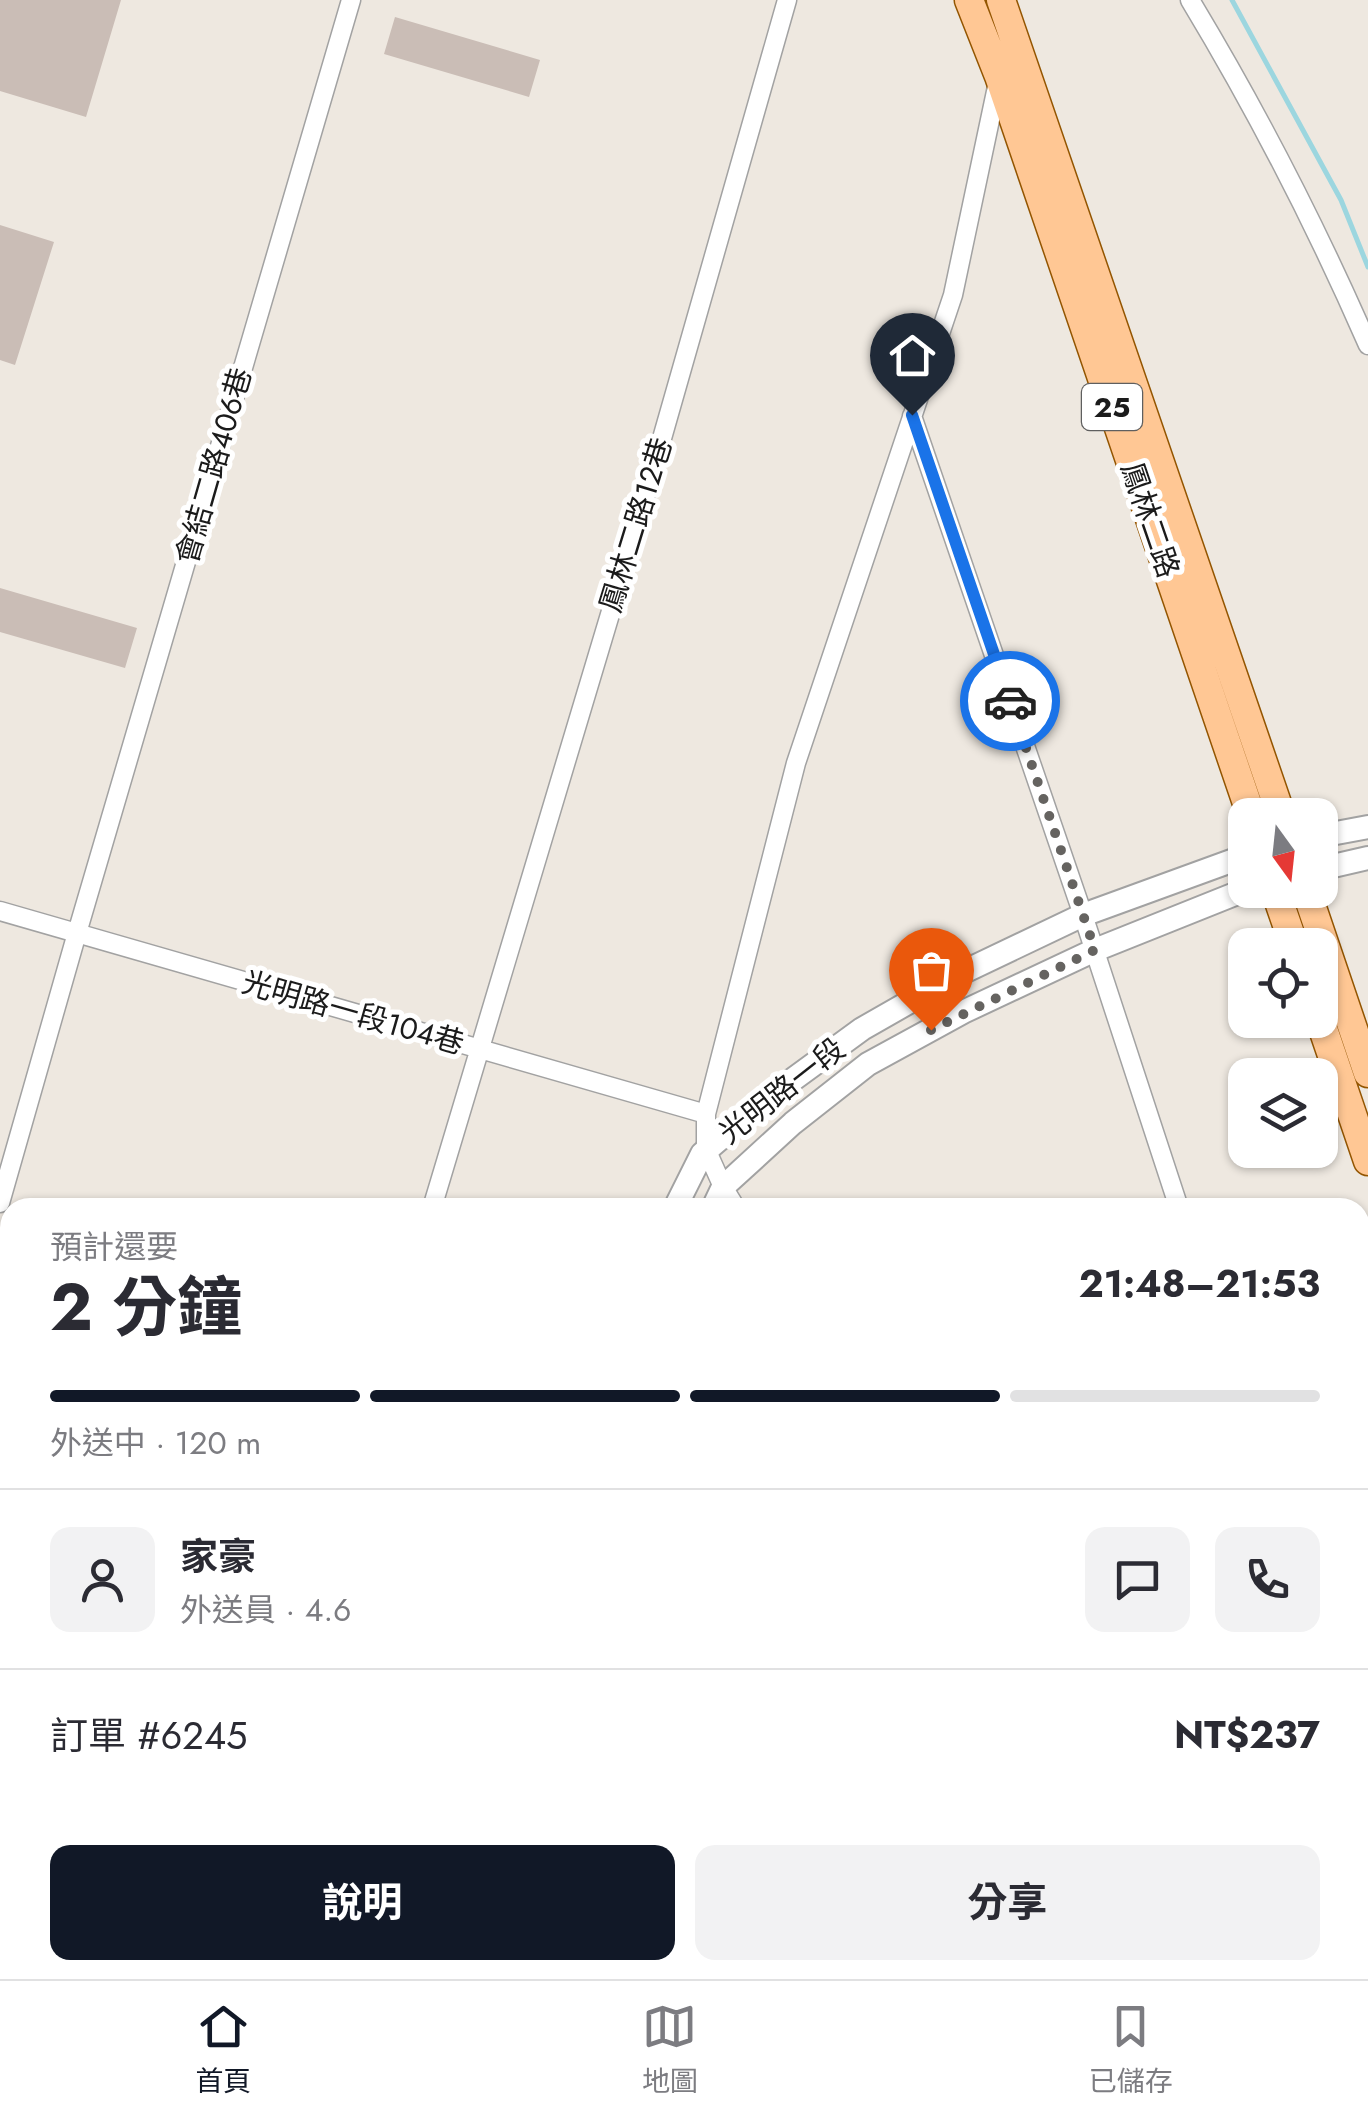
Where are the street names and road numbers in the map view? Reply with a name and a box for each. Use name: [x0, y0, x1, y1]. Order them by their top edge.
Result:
street label: 會結二路406巷: [165, 362, 262, 569]
road number: 25: [1082, 384, 1142, 430]
street label: 鳳林二路12巷: [589, 432, 682, 617]
street label: 鳳林二路: [1111, 456, 1190, 584]
street label: 光明路一段104巷: [237, 960, 469, 1065]
street label: 光明路一段: [709, 1027, 854, 1154]

